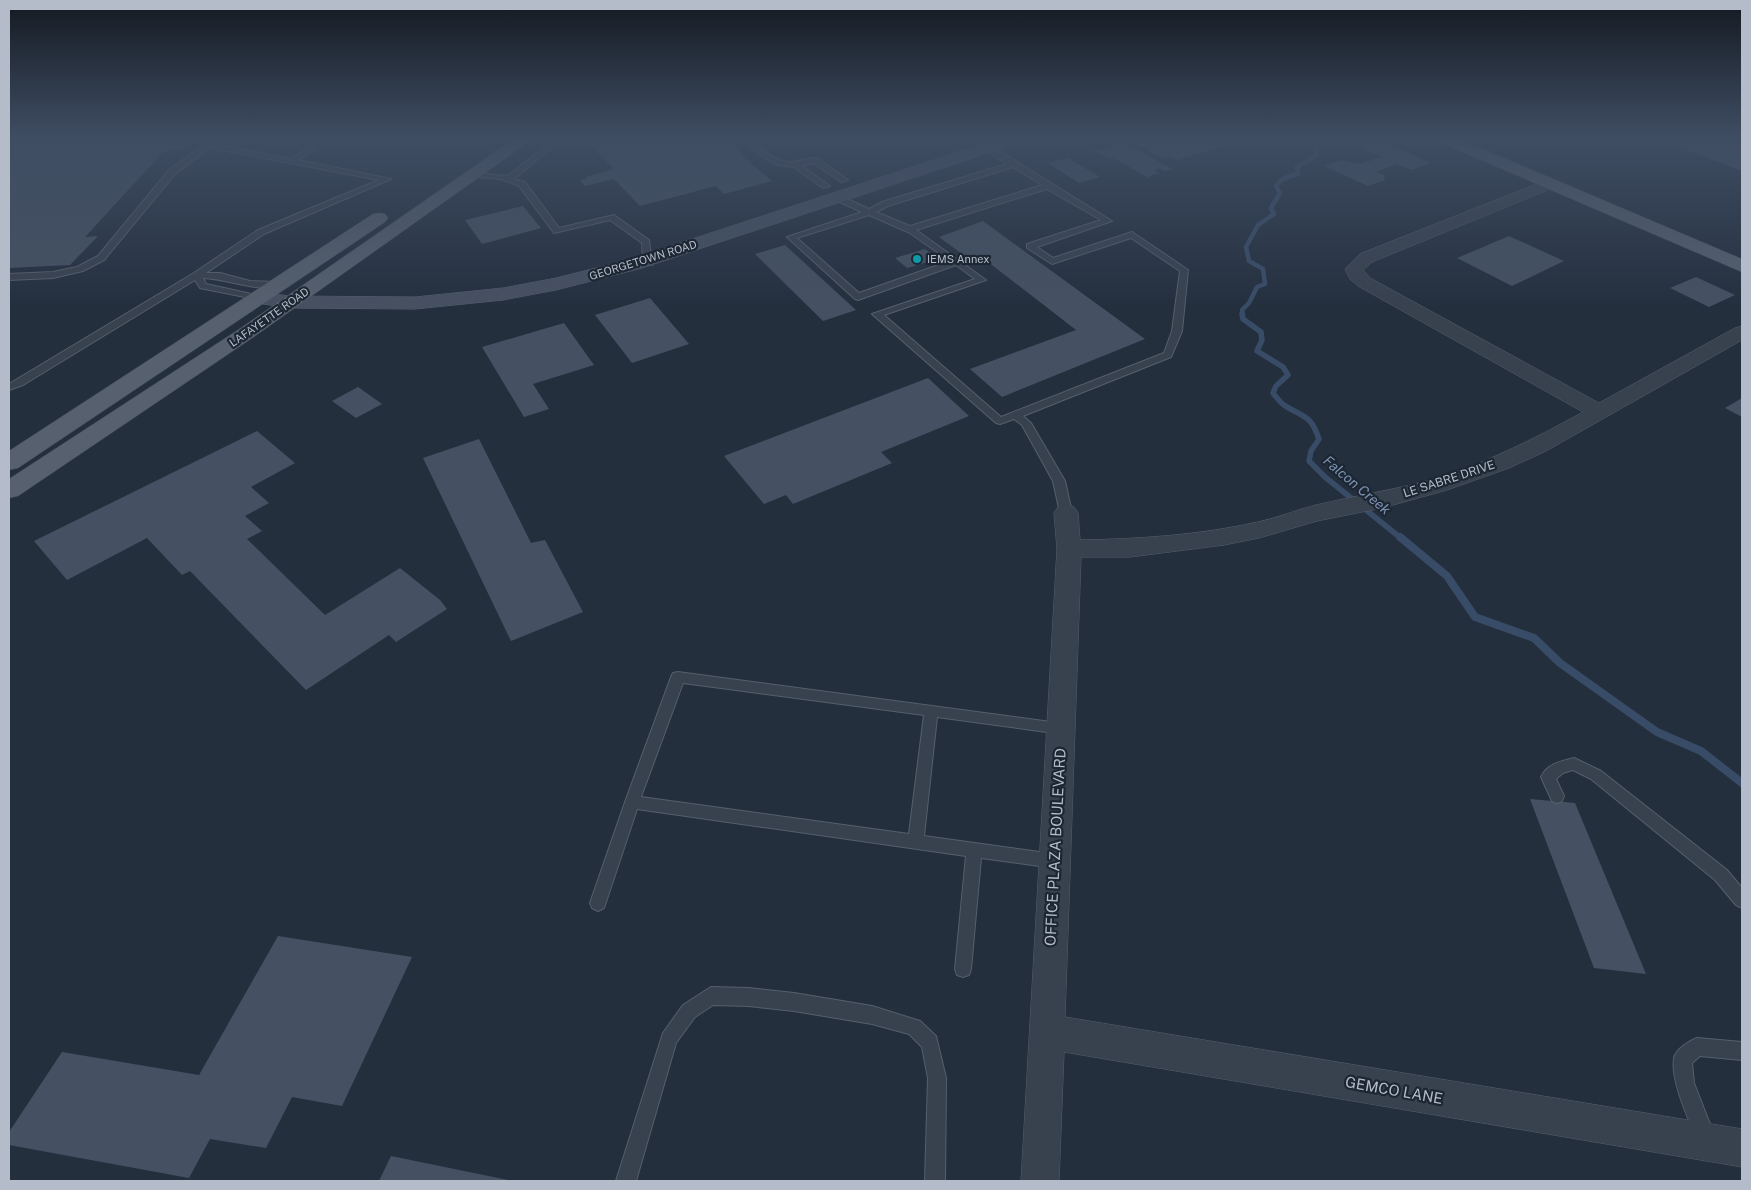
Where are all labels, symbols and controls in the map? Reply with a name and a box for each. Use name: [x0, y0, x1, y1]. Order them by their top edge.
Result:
street label: GEORGETOWN ROAD: [588, 238, 698, 282]
marker: IEMS Annex: [911, 253, 923, 265]
place label: IEMS Annex: [927, 253, 989, 265]
street label: LAFAYETTE ROAD: [227, 285, 311, 349]
water label: Falcon Creek: [1320, 452, 1394, 518]
street label: LE SABRE DRIVE: [1401, 458, 1497, 500]
street label: OFFICE PLAZA BOULEVARD: [1041, 748, 1069, 946]
street label: GEMCO LANE: [1344, 1073, 1444, 1107]

